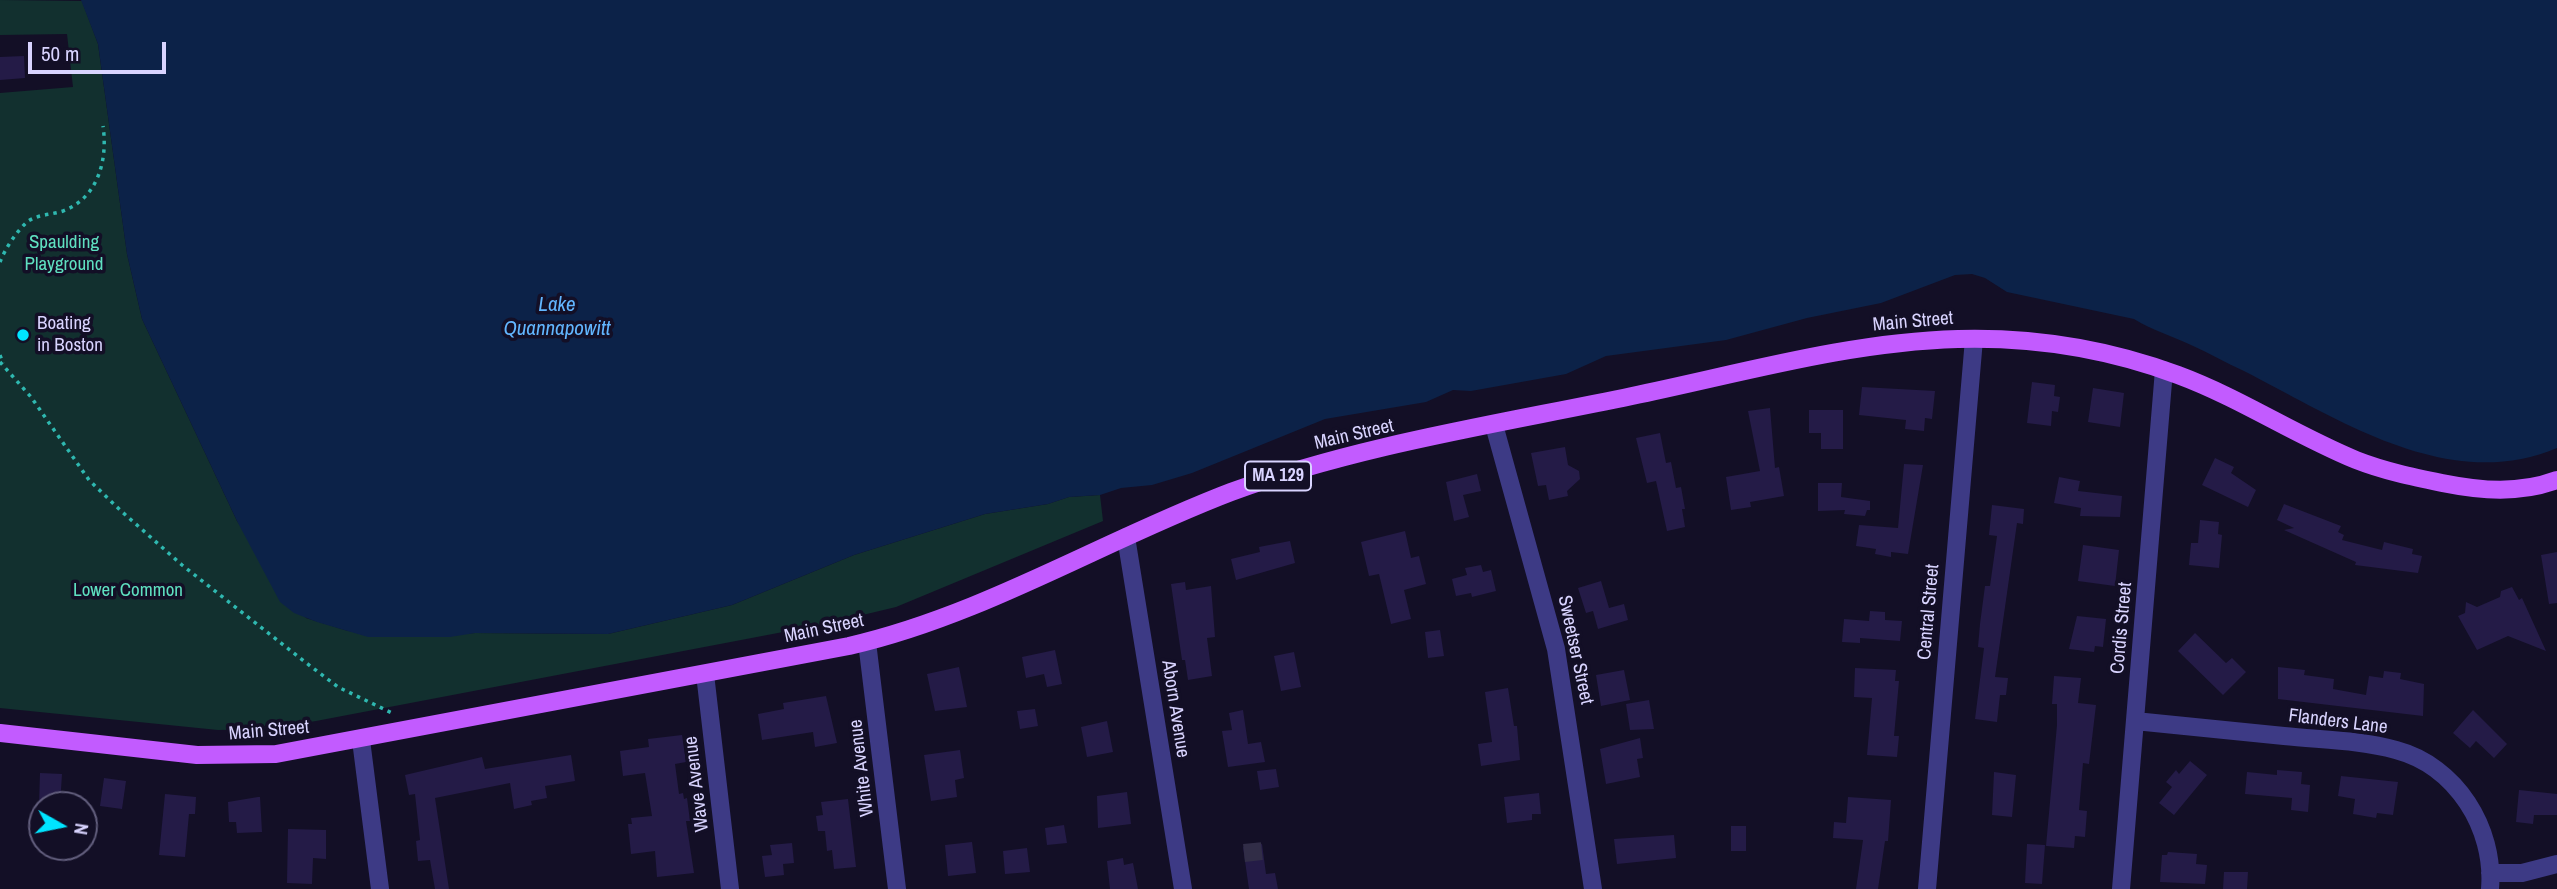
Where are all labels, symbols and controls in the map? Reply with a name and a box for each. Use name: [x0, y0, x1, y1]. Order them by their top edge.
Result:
scale bar: [32, 28, 170, 72]
text: 50 m: [41, 39, 79, 68]
park label: Spaulding Playground: [25, 232, 103, 276]
water label: Lake Quannapowitt: [503, 292, 611, 342]
street label: Main Street: [1872, 307, 1954, 337]
place label: Boating in Boston: [37, 313, 103, 357]
marker: Boating in Boston: [15, 327, 31, 343]
street label: Main Street: [1312, 415, 1396, 455]
road number: MA 129: [1245, 462, 1311, 490]
street label: Central Street: [1913, 563, 1945, 661]
park label: Lower Common: [73, 580, 183, 602]
street label: Cordis Street: [2107, 581, 2137, 675]
street label: Sweetser Street: [1552, 593, 1598, 707]
street label: Main Street: [782, 609, 866, 649]
street label: Aborn Avenue: [1156, 659, 1194, 759]
street label: Flanders Lane: [2287, 705, 2389, 739]
street label: Main Street: [228, 716, 310, 746]
street label: White Avenue: [845, 718, 879, 818]
street label: Wave Avenue: [680, 735, 714, 833]
north arrow: [28, 791, 98, 861]
text: N: [68, 821, 95, 837]

